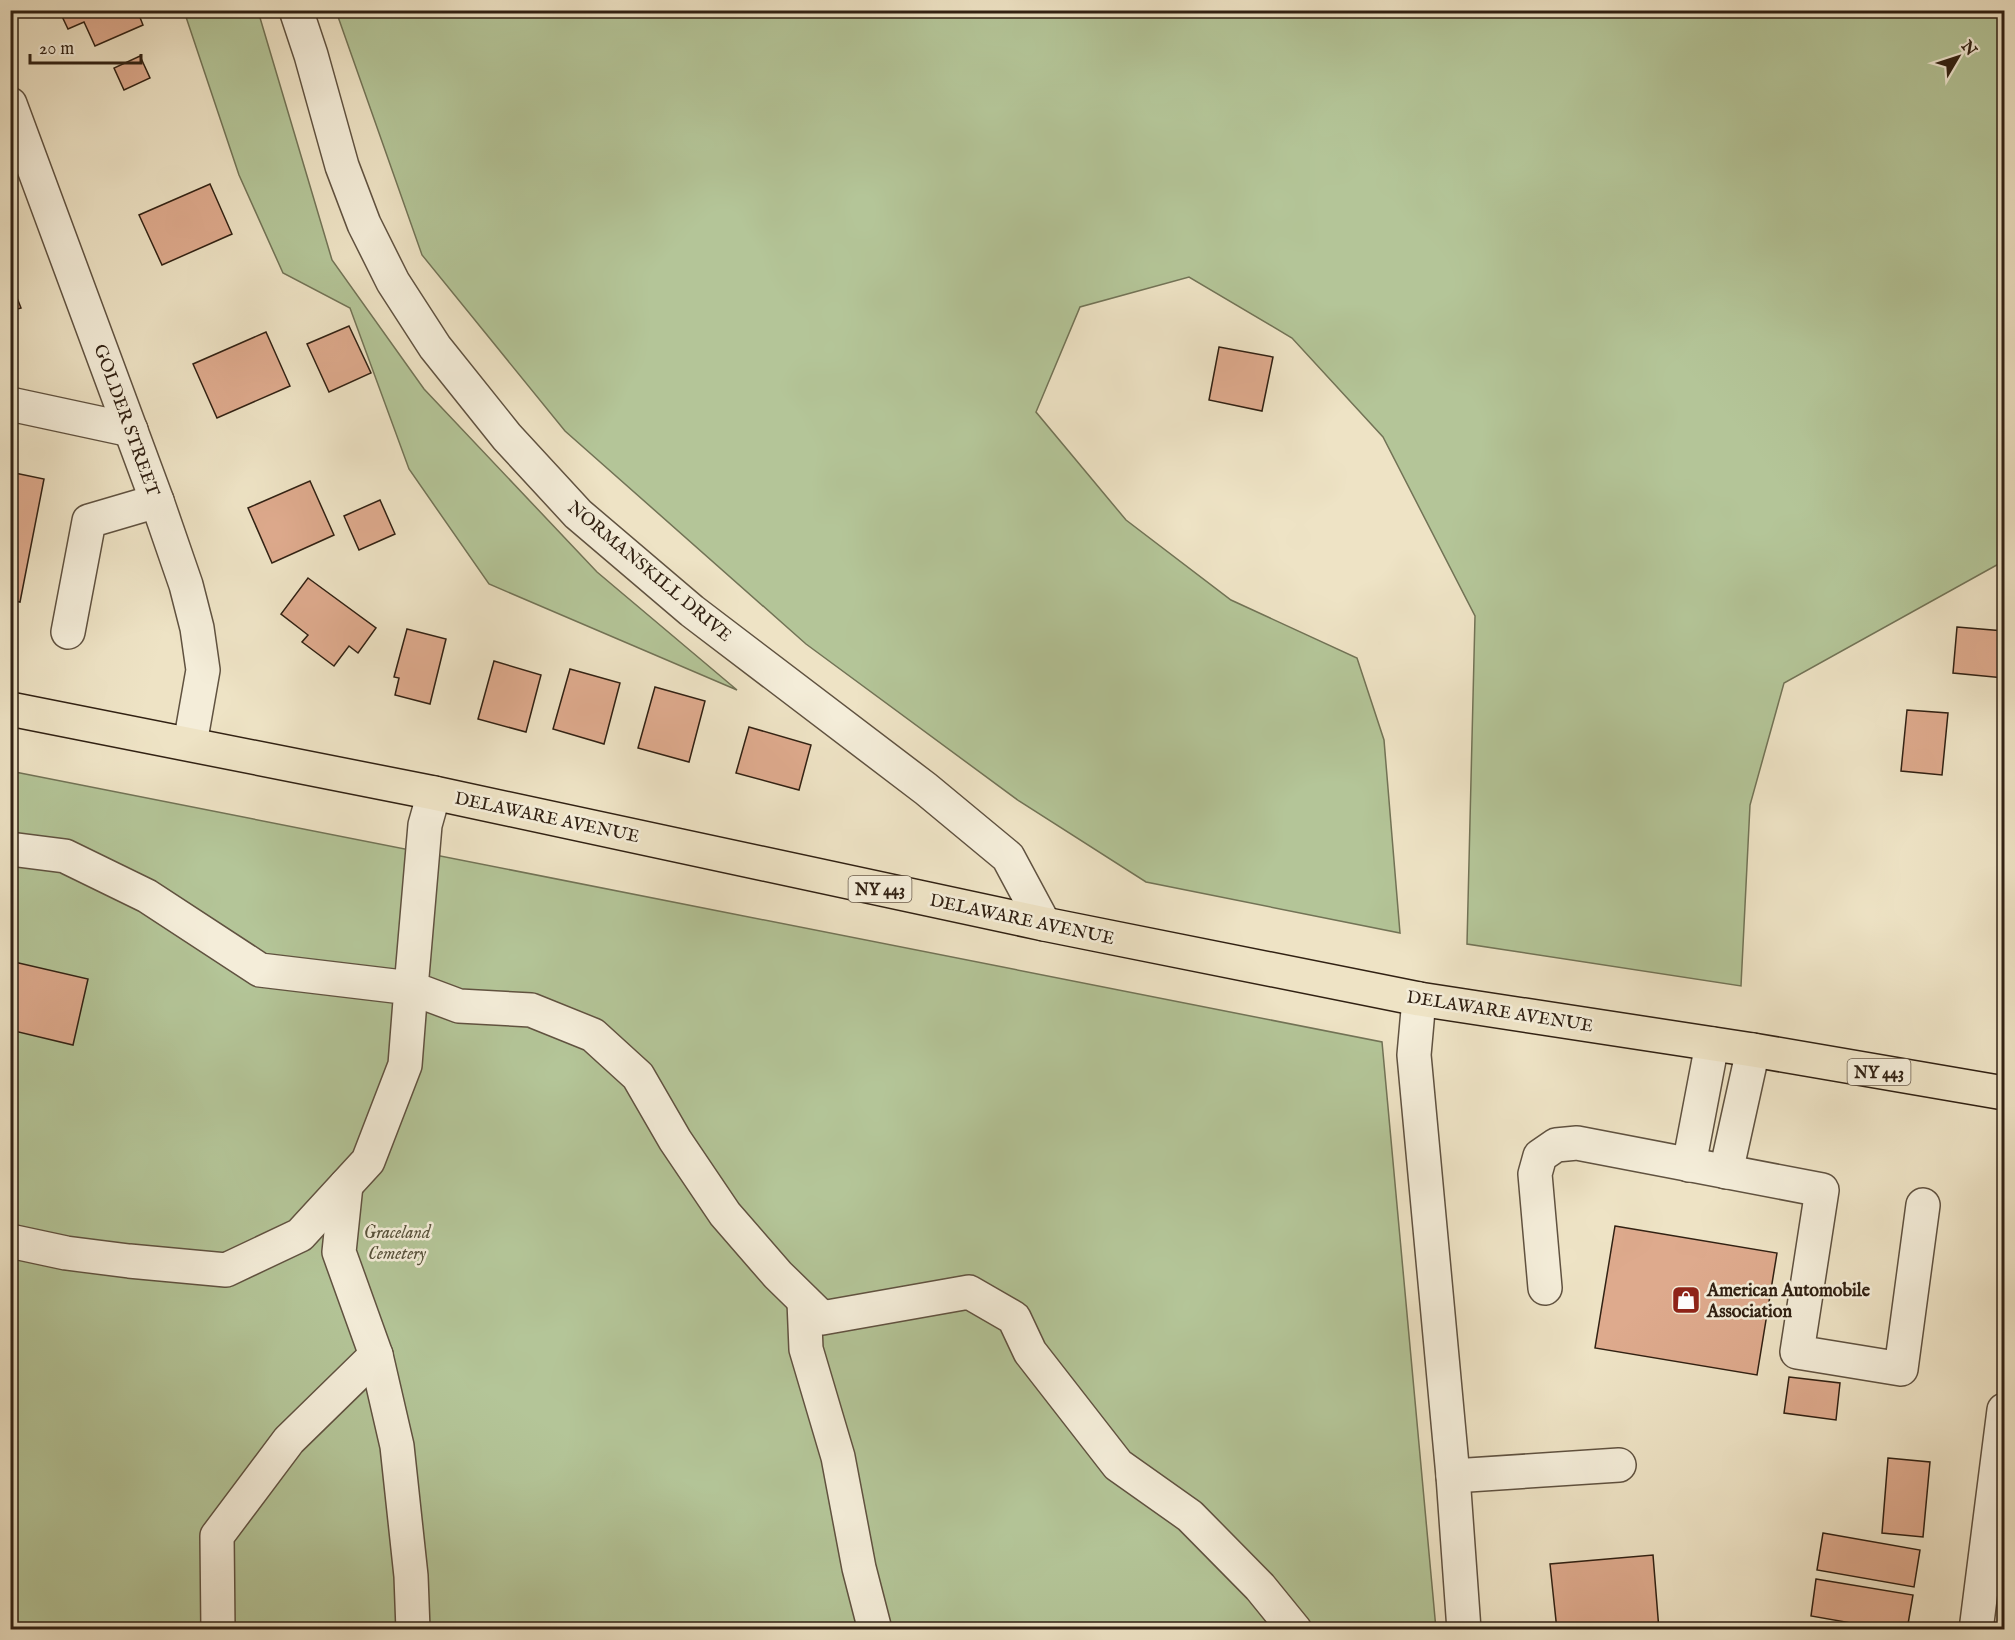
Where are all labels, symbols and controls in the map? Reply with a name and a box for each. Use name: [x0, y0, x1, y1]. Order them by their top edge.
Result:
scale bar: [30, 27, 141, 65]
north arrow: [1928, 27, 1988, 87]
text: N: [1955, 36, 1980, 61]
text: 20 m: [39, 38, 74, 61]
street label: GOLDER STREET: [87, 341, 164, 500]
street label: NORMANSKILL DRIVE: [562, 497, 736, 648]
street label: DELAWARE AVENUE: [452, 788, 641, 849]
road number: NY 443: [848, 876, 912, 902]
street label: DELAWARE AVENUE: [927, 890, 1116, 951]
street label: DELAWARE AVENUE: [1405, 986, 1595, 1039]
road number: NY 443: [1848, 1059, 1910, 1085]
park label: Graceland Cemetery: [364, 1222, 432, 1266]
place label: American Automobile Association: [1706, 1280, 1871, 1324]
shop icon: American Automobile Association: [1670, 1284, 1702, 1316]

